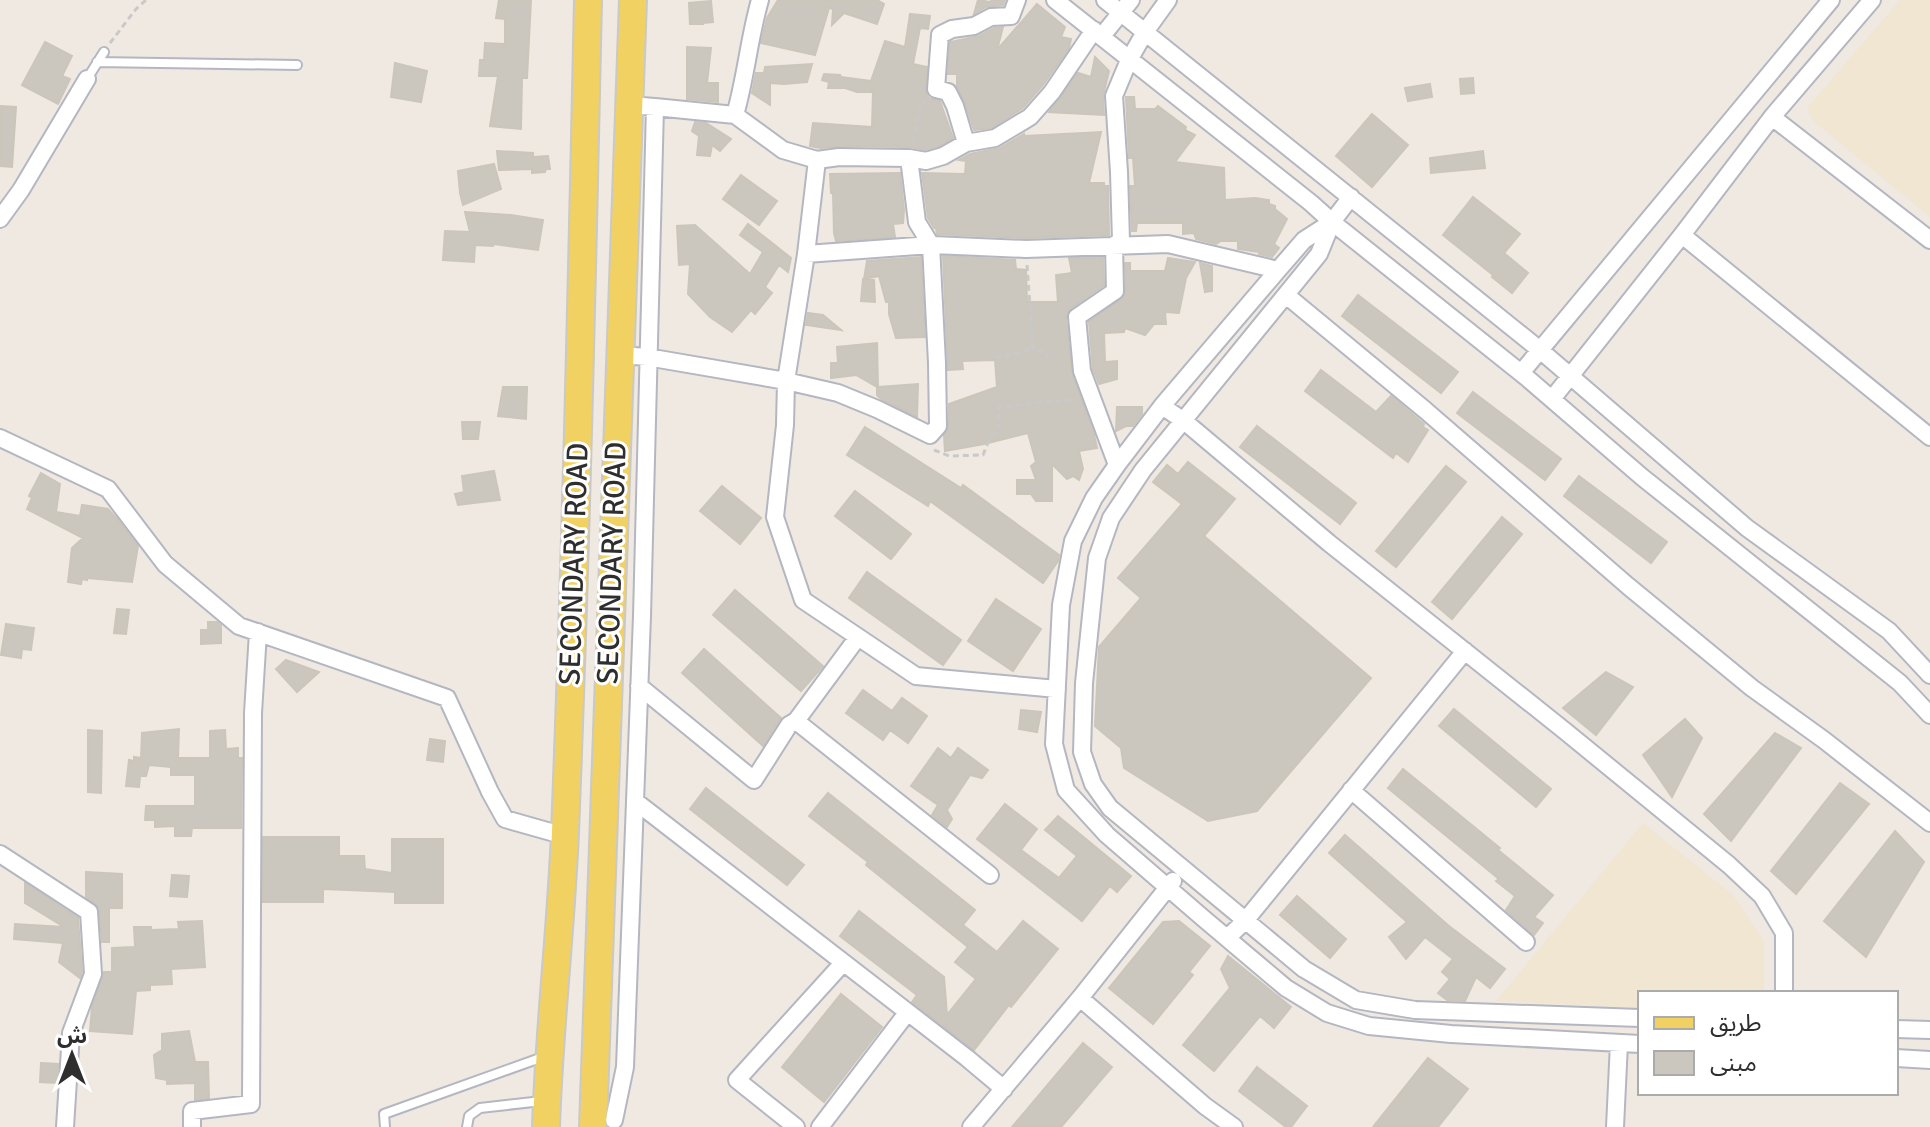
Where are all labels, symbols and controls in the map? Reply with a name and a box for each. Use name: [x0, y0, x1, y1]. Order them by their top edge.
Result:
street label: SECONDARY ROAD: [589, 441, 635, 685]
street label: SECONDARY ROAD: [551, 442, 597, 686]
legend: [1638, 991, 1898, 1095]
text: طريق: [1710, 1008, 1762, 1038]
north arrow: [32, 1015, 112, 1095]
text: ش: [57, 1022, 87, 1049]
text: مبنى: [1710, 1048, 1757, 1078]

